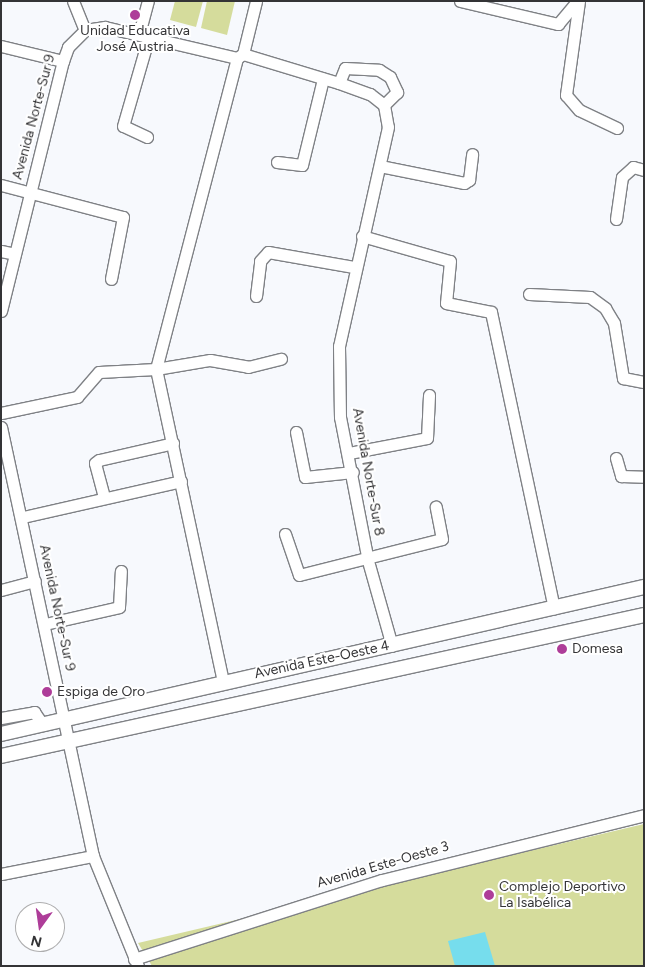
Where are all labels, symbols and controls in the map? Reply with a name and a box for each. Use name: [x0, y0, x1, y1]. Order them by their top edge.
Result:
marker: Unidad Educativa José Austria: [129, 9, 141, 21]
place label: Unidad Educativa José Austria: [80, 23, 190, 56]
street label: Avenida Norte-Sur 9: [9, 53, 59, 181]
street label: Avenida Norte-Sur 8: [348, 407, 388, 537]
street label: Avenida Norte-Sur 9: [35, 543, 79, 673]
street label: Avenida Este-Oeste 4: [253, 637, 391, 683]
place label: Domesa: [572, 641, 623, 657]
marker: Domesa: [556, 643, 568, 655]
place label: Espiga de Oro: [57, 684, 145, 700]
marker: Espiga de Oro: [41, 686, 53, 698]
street label: Avenida Este-Oeste 3: [315, 838, 451, 892]
place label: Complejo Deportivo La Isabélica: [499, 879, 626, 912]
marker: Complejo Deportivo La Isabélica: [483, 889, 495, 901]
north arrow: [15, 902, 65, 952]
text: N: [29, 932, 44, 951]

